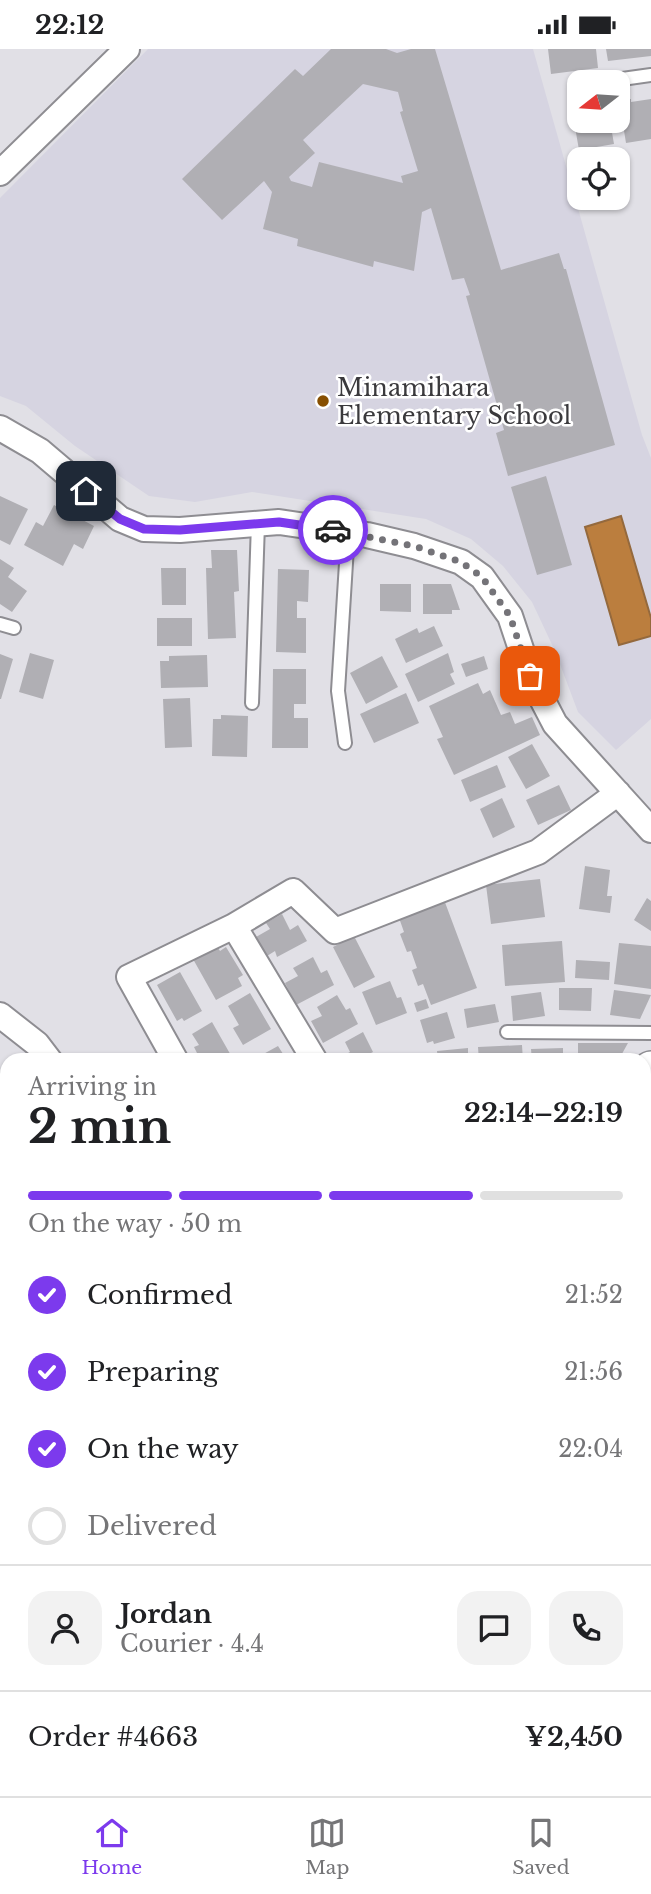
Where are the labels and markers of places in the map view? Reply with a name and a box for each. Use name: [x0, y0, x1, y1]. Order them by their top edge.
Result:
place label: Minamihara Elementary School: [337, 373, 572, 430]
marker: Minamihara Elementary School: [315, 393, 331, 409]
pin: [56, 461, 116, 521]
pin: [500, 646, 560, 706]

